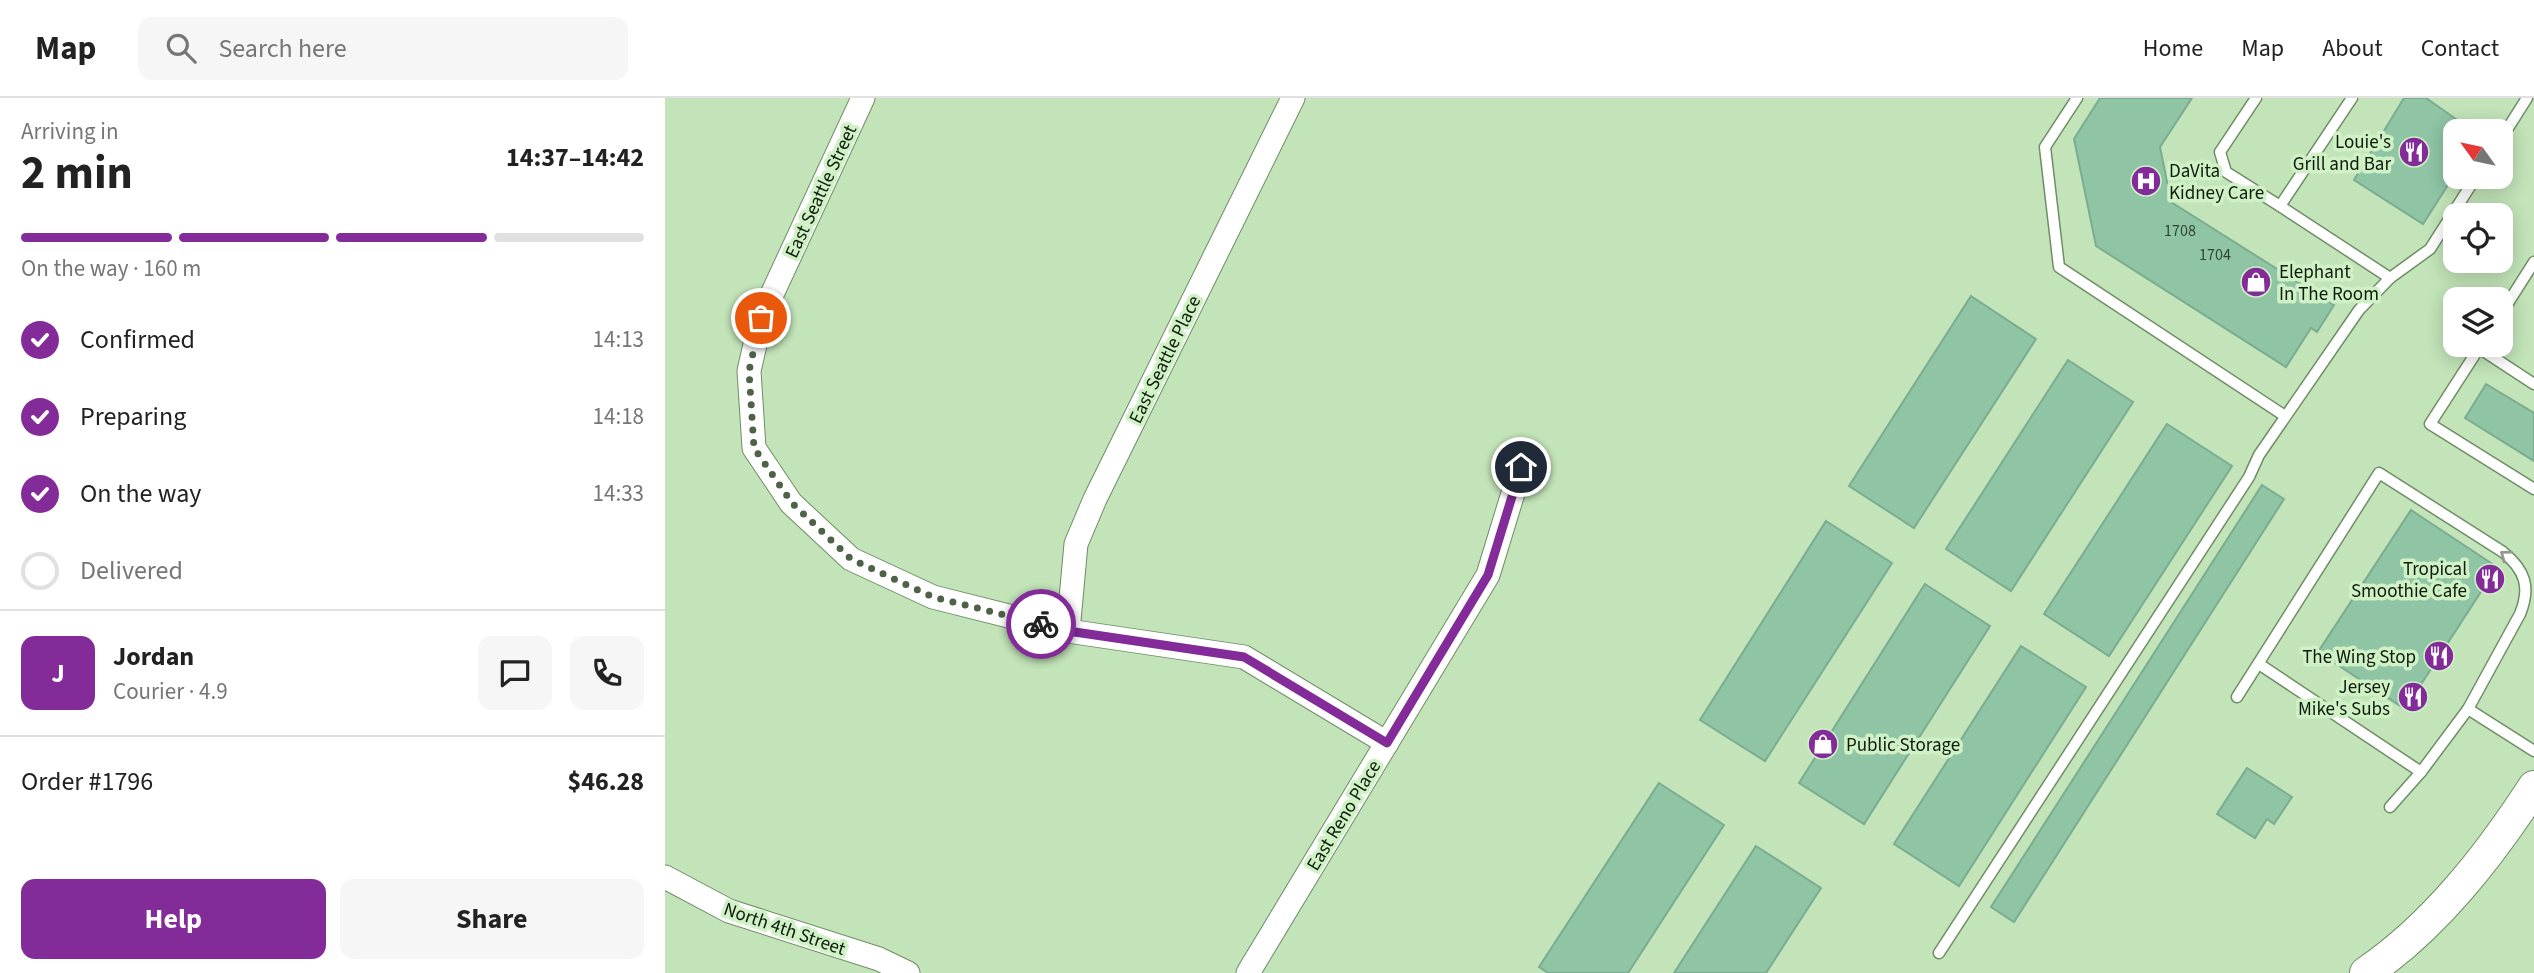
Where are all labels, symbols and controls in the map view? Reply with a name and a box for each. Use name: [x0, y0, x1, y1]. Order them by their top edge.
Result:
search box: [138, 17, 628, 80]
text: Map: [35, 25, 96, 72]
icon: search: [162, 29, 200, 67]
text: Search here: [218, 30, 347, 67]
text: Home: [2143, 31, 2203, 66]
text: Map: [2241, 31, 2284, 66]
text: About: [2322, 31, 2383, 66]
text: Contact: [2421, 31, 2499, 66]
text: Arriving in: [21, 115, 119, 148]
north arrow: [2443, 119, 2513, 189]
map controls: [2443, 119, 2513, 357]
street label: East Seattle Street: [779, 120, 864, 263]
place label: Louie's Grill and Bar: [2293, 129, 2391, 178]
restaurant icon: Louie's Grill and Bar: [2397, 135, 2431, 169]
text: 14:37–14:42: [506, 139, 644, 176]
text: 2 min: [21, 141, 133, 206]
place label: DaVita Kidney Care: [2169, 158, 2264, 207]
hospital icon: DaVita Kidney Care: [2129, 164, 2163, 198]
button: locate: [2443, 203, 2513, 273]
house number: 1708: [2164, 220, 2196, 242]
house number: 1704: [2199, 244, 2231, 266]
text: On the way · 160 m: [21, 252, 201, 285]
place label: Elephant In The Room: [2279, 259, 2379, 308]
shop icon: Elephant In The Room: [2239, 265, 2273, 299]
button: layers: [2443, 287, 2513, 357]
pin: [731, 288, 791, 348]
street label: East Seattle Place: [1123, 291, 1208, 428]
icon: bag: [742, 299, 780, 337]
icon: check: [21, 321, 59, 359]
text: Confirmed: [80, 321, 195, 358]
text: 14:13: [593, 323, 644, 356]
icon: check: [21, 398, 59, 436]
text: Preparing: [80, 398, 186, 435]
text: 14:18: [593, 400, 644, 433]
pin: [1491, 437, 1551, 497]
icon: home: [1502, 448, 1540, 486]
icon: check: [21, 475, 59, 513]
text: On the way: [80, 475, 201, 512]
text: 14:33: [593, 477, 644, 510]
one-way arrow: [2500, 550, 2513, 563]
text: Delivered: [80, 552, 183, 589]
place label: Tropical Smoothie Cafe: [2351, 556, 2467, 605]
restaurant icon: Tropical Smoothie Cafe: [2473, 562, 2507, 596]
courier: [1006, 589, 1076, 659]
icon: bike: [1022, 605, 1060, 643]
button: chat: [478, 636, 552, 710]
button: phone: [570, 636, 644, 710]
text: Jordan: [113, 638, 194, 675]
restaurant icon: The Wing Stop: [2422, 639, 2456, 673]
place label: The Wing Stop: [2302, 644, 2416, 671]
text: J: [51, 655, 65, 692]
place label: Jersey Mike's Subs: [2298, 674, 2390, 723]
text: Courier · 4.9: [113, 675, 228, 708]
restaurant icon: Jersey Mike's Subs: [2396, 680, 2430, 714]
shop icon: Public Storage: [1806, 727, 1840, 761]
place label: Public Storage: [1846, 732, 1960, 759]
street label: East Reno Place: [1301, 755, 1388, 876]
text: Order #1796: [21, 763, 153, 800]
text: $46.28: [568, 763, 644, 800]
button: Help: [21, 879, 326, 959]
button: Share: [340, 879, 644, 959]
street label: North 4th Street: [720, 896, 850, 963]

